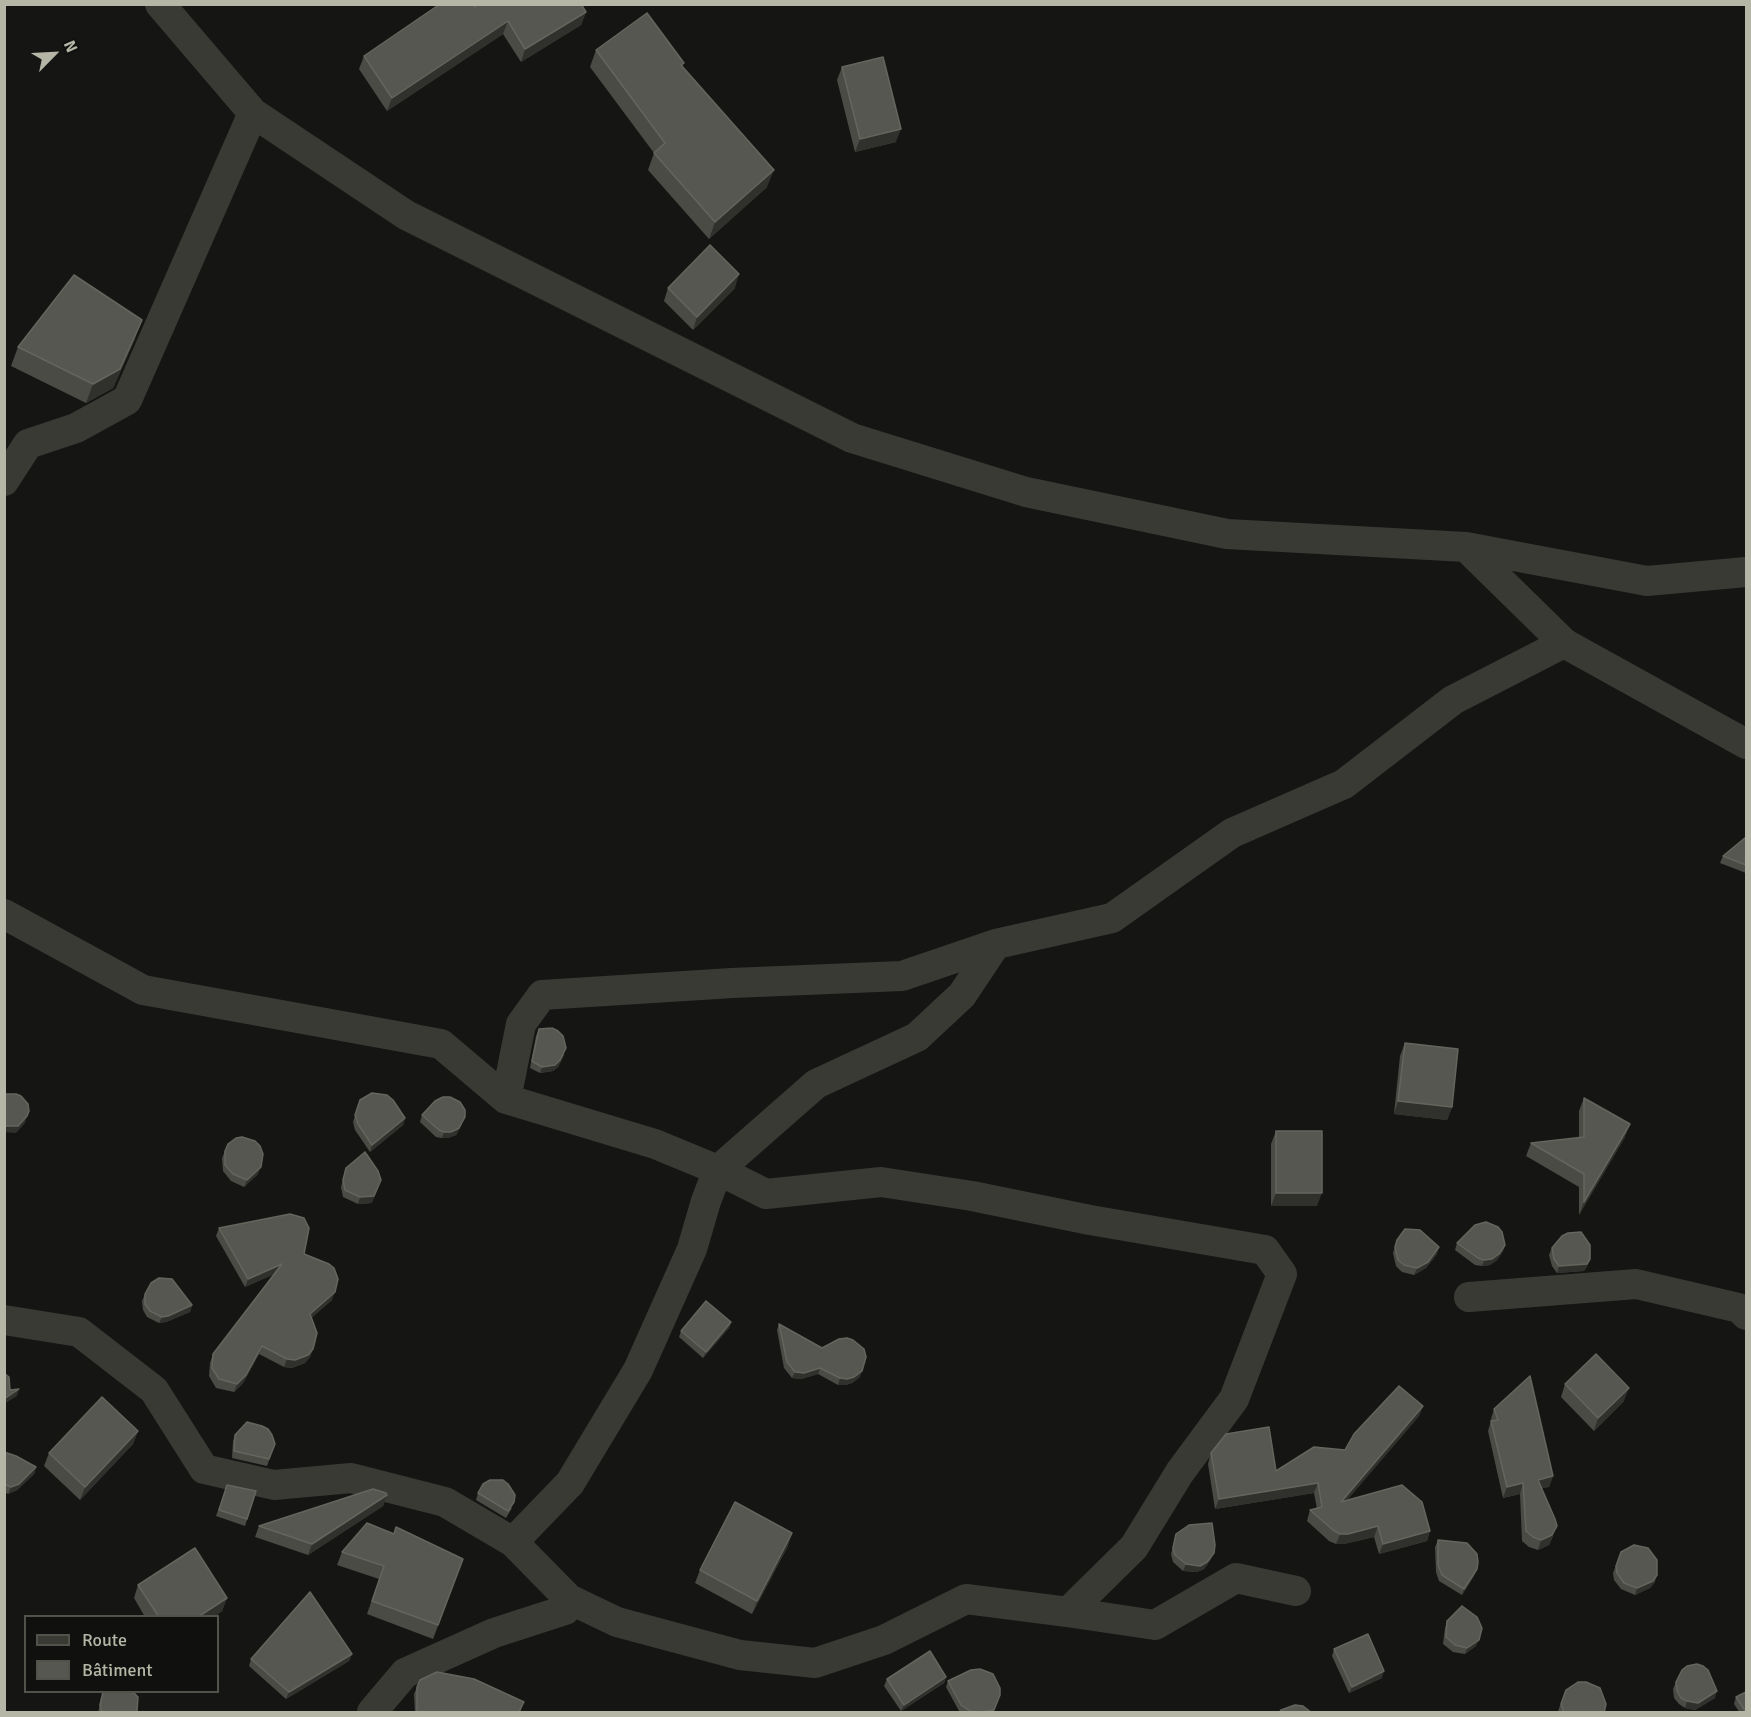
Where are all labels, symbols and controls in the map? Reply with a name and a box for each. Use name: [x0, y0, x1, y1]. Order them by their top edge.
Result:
north arrow: [24, 24, 84, 84]
text: N: [59, 38, 82, 56]
legend: [24, 1615, 219, 1693]
text: Route: [82, 1629, 127, 1651]
text: Bâtiment: [82, 1659, 153, 1681]

